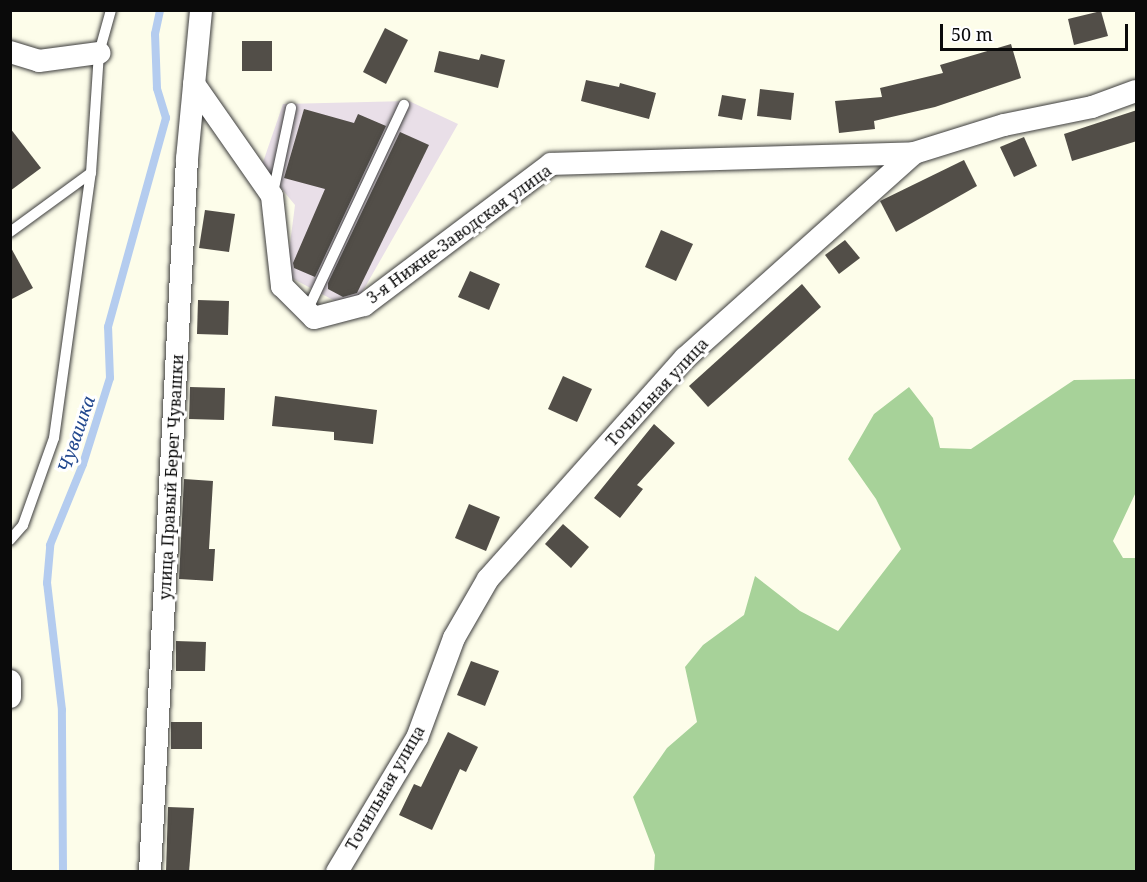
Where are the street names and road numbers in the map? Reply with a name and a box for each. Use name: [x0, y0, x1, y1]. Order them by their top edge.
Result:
street label: 3-я Нижне-Заводская улица: [363, 161, 555, 307]
street label: Точильная улица: [602, 334, 712, 450]
street label: улица Правый Берег Чувашки: [155, 354, 187, 600]
street label: Точильная улица: [341, 722, 429, 854]

